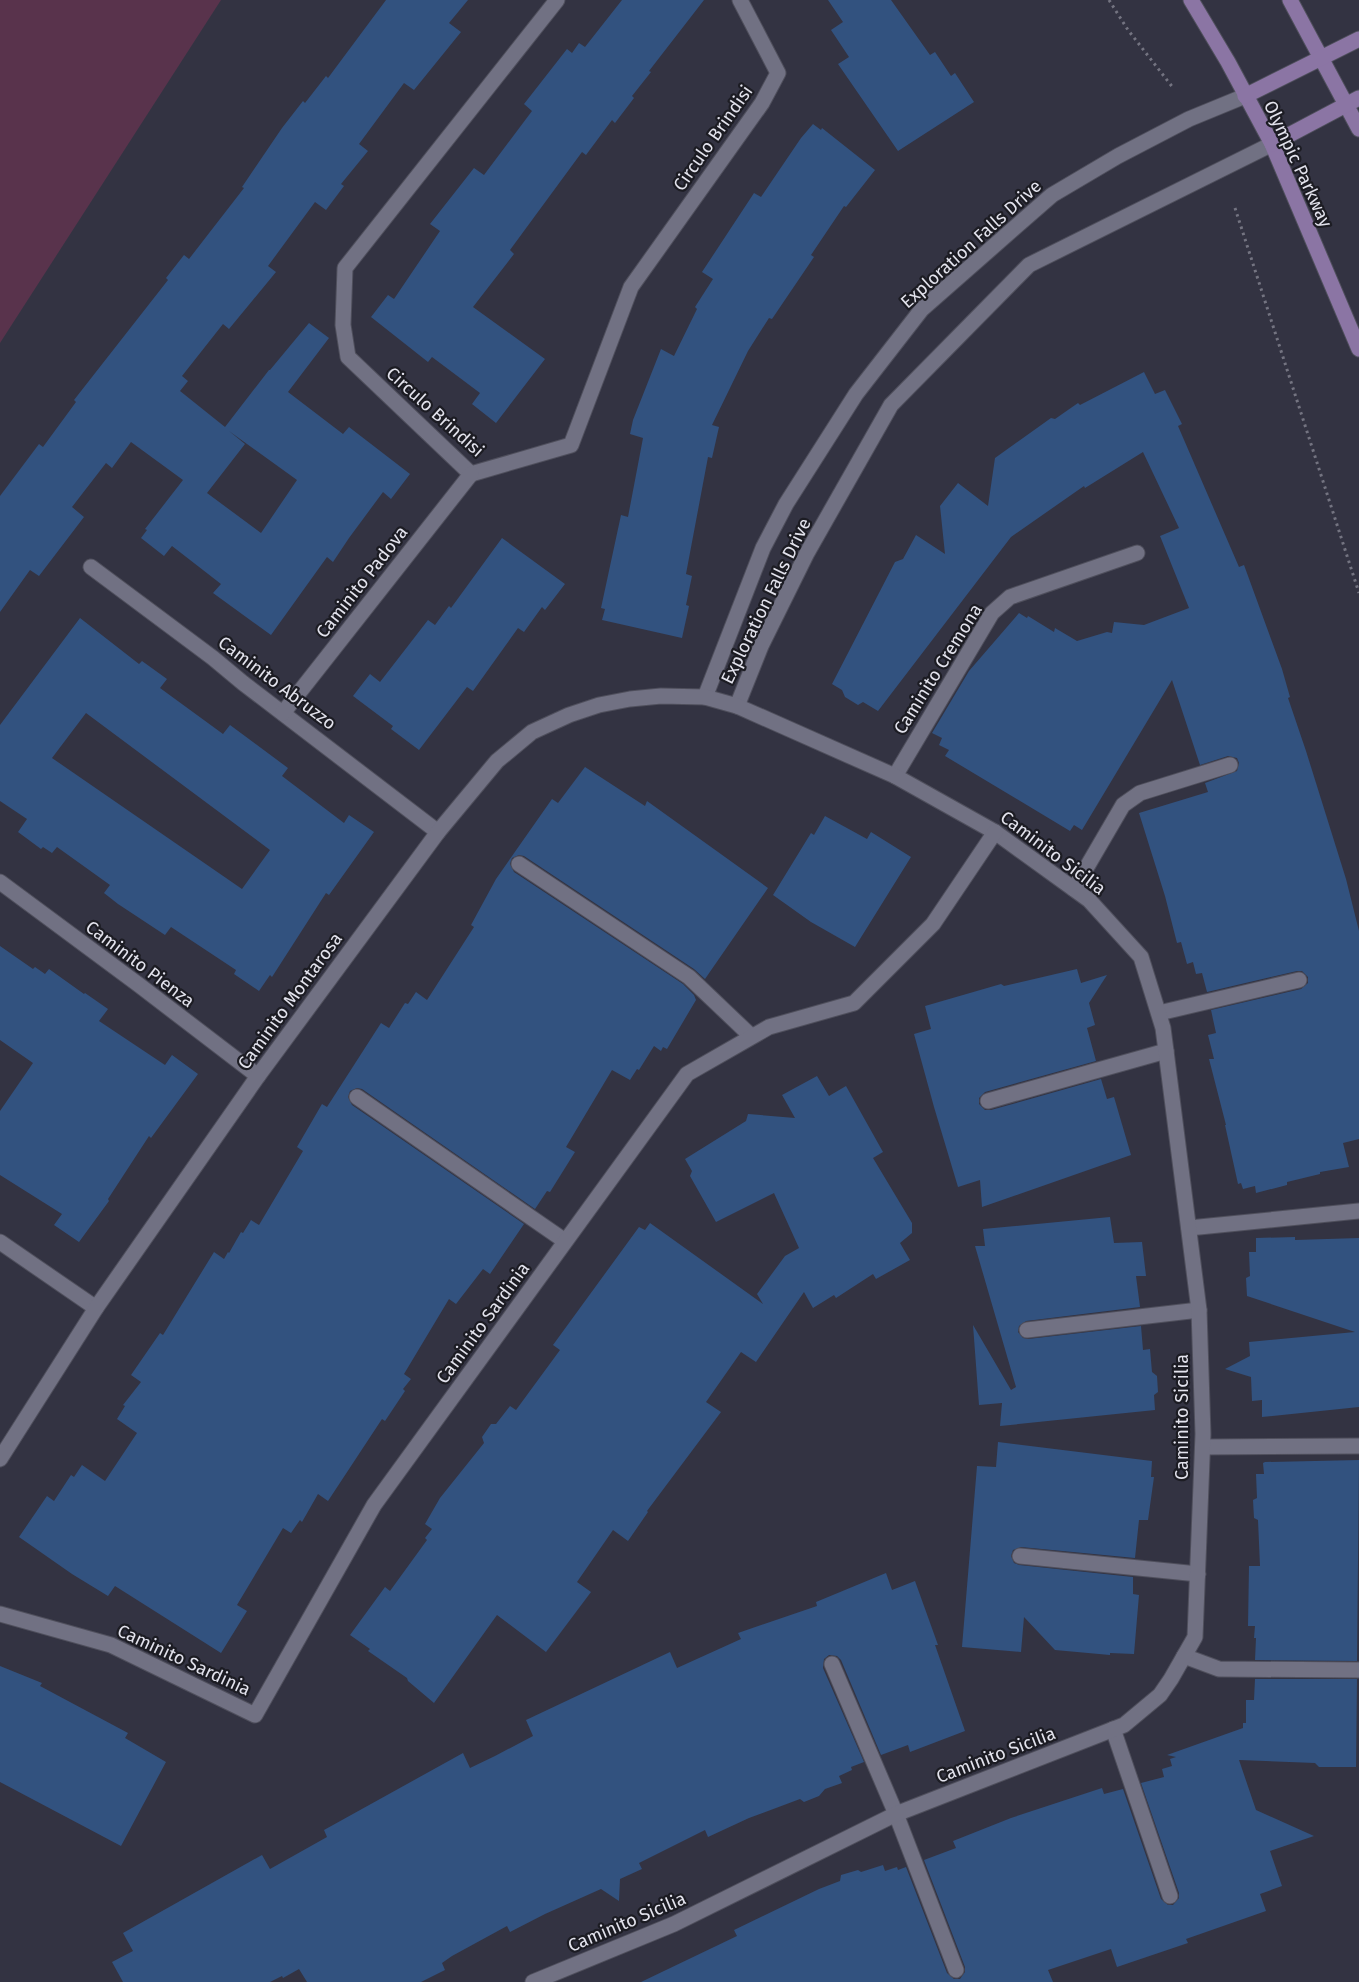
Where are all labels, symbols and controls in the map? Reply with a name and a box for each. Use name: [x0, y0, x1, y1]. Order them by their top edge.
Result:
street label: Circulo Brindisi: [668, 81, 758, 195]
street label: Olympic Parkway: [1259, 97, 1337, 231]
street label: Exploration Falls Drive: [896, 175, 1046, 313]
street label: Circulo Brindisi: [382, 362, 488, 462]
street label: Exploration Falls Drive: [716, 515, 816, 687]
street label: Caminito Padova: [311, 522, 413, 642]
street label: Caminito Cremona: [889, 600, 987, 738]
street label: Caminito Abruzzo: [214, 632, 340, 734]
street label: Caminito Sicilia: [996, 806, 1110, 900]
street label: Caminito Pienza: [81, 916, 199, 1012]
street label: Caminito Montarosa: [233, 928, 347, 1074]
street label: Caminito Sardinia: [432, 1258, 534, 1388]
street label: Caminito Sicilia: [1171, 1354, 1193, 1480]
street label: Caminito Sardinia: [114, 1619, 254, 1701]
street label: Caminito Sicilia: [933, 1722, 1059, 1788]
street label: Caminito Sicilia: [565, 1887, 689, 1957]

